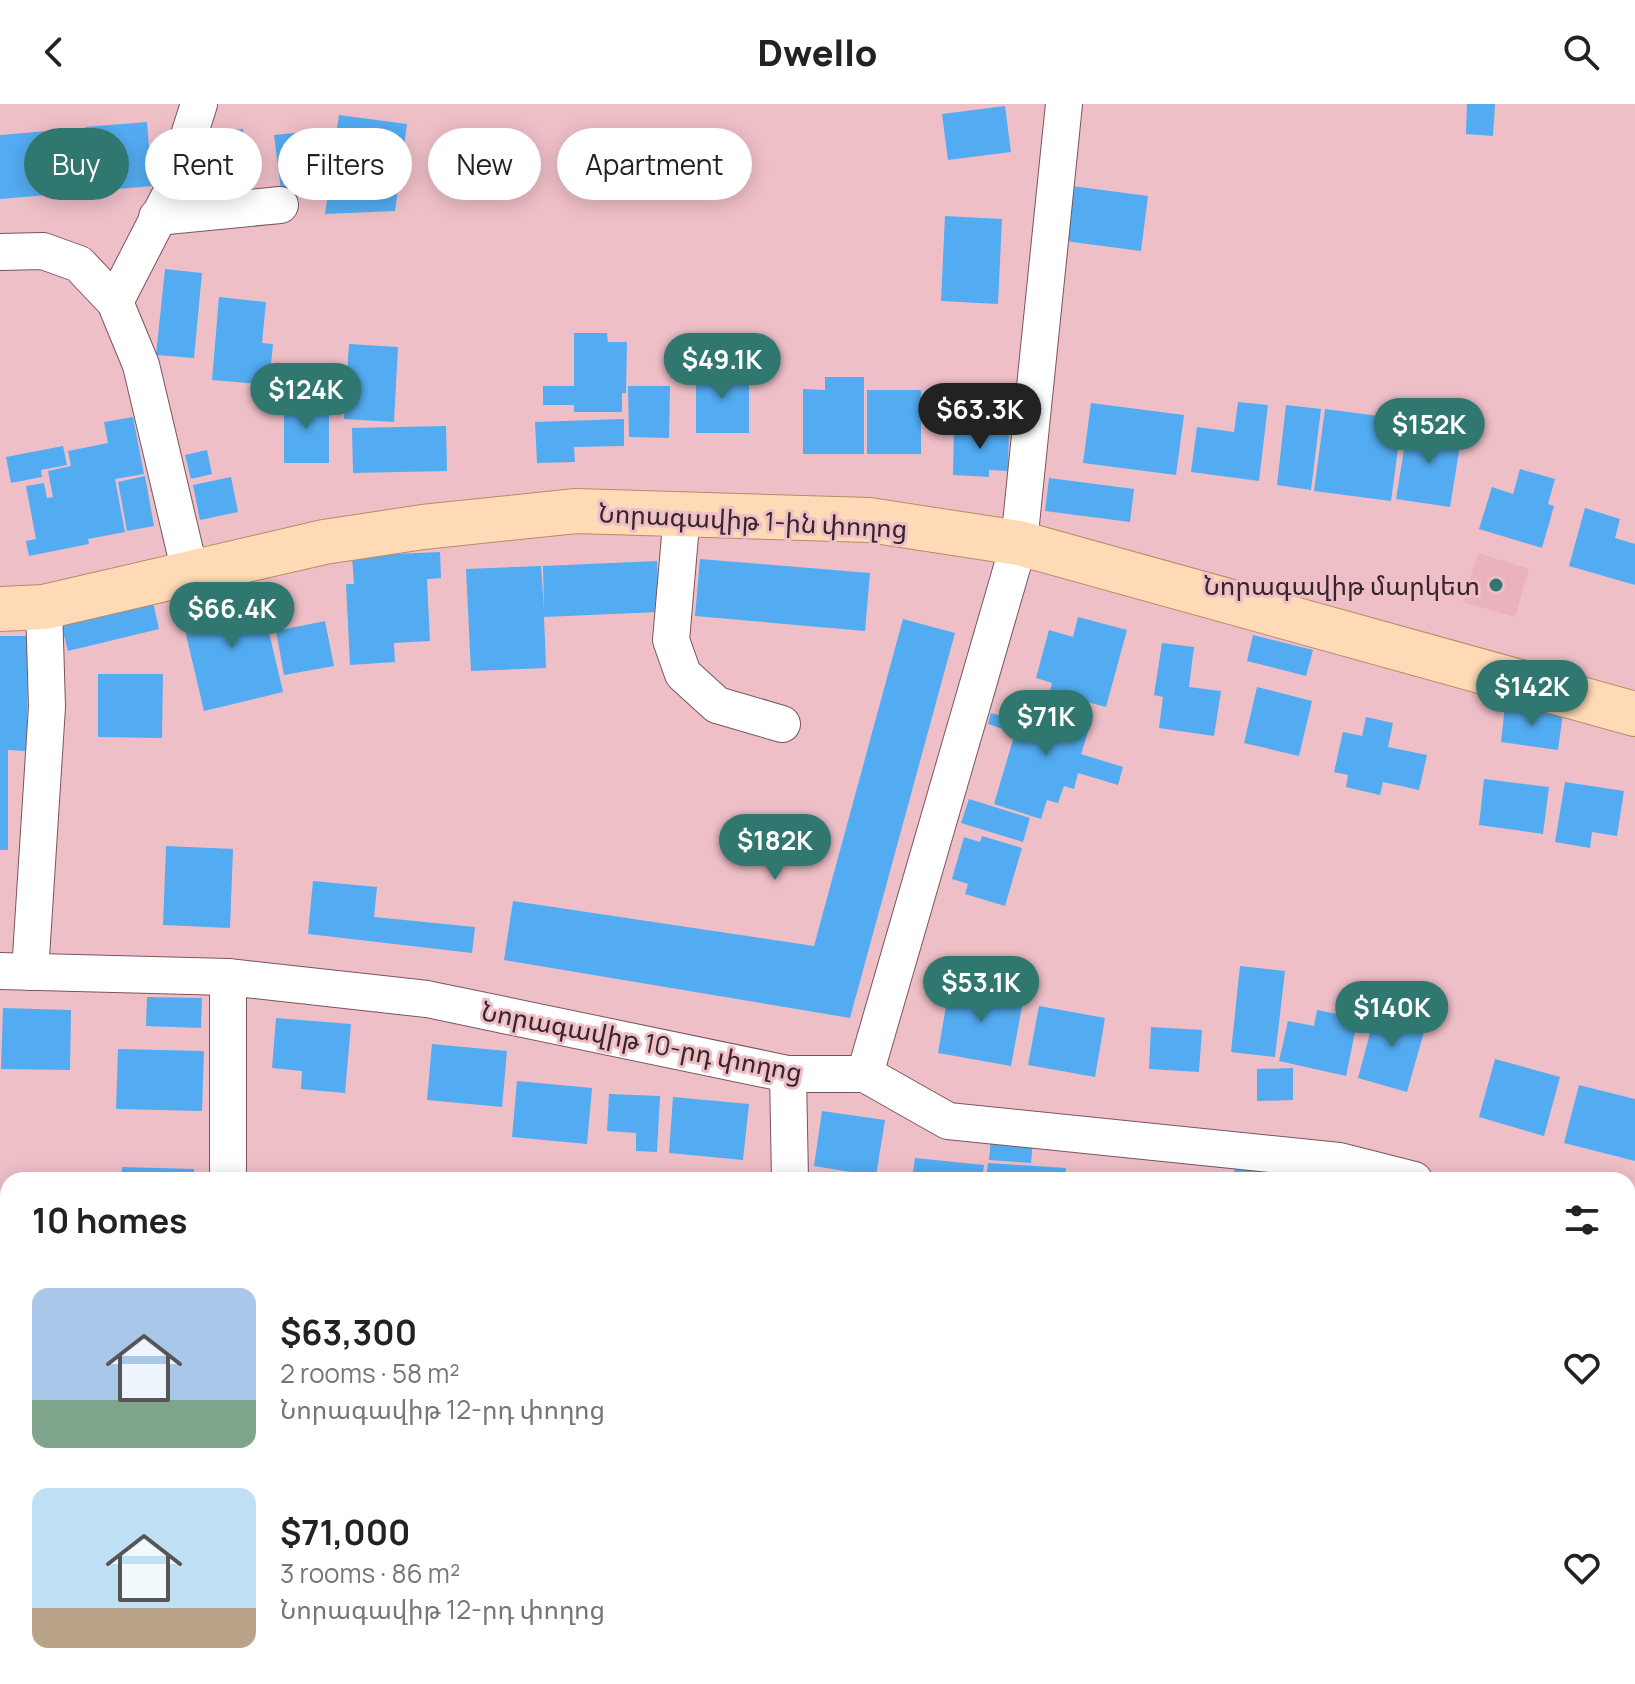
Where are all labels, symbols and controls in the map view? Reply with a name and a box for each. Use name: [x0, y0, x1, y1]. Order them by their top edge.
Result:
text: Dwello: [758, 28, 877, 77]
icon: back: [32, 30, 76, 74]
icon: search: [1559, 30, 1603, 74]
chip: Buy: [24, 128, 129, 200]
chip: Rent: [145, 128, 262, 200]
chip: Filters: [278, 128, 412, 200]
chip: New: [428, 128, 541, 200]
chip: Apartment: [557, 128, 752, 200]
pin: $49.1K: [657, 333, 787, 401]
text: $49.1K: [682, 341, 762, 377]
pin: $124K: [250, 363, 362, 431]
text: $124K: [268, 371, 344, 407]
pin: $63.3K: [915, 383, 1045, 451]
text: $63.3K: [936, 391, 1024, 427]
pin: $152K: [1373, 398, 1485, 466]
text: $152K: [1392, 406, 1466, 442]
street label: Նորագավիթ 1-ին փողոց: [598, 494, 908, 546]
place label: Նորագավիթ մարկետ: [1204, 567, 1480, 603]
marker: Նորագավիթ մարկետ: [1487, 576, 1505, 594]
pin: $66.4K: [167, 582, 297, 650]
text: $66.4K: [187, 590, 277, 626]
pin: $142K: [1476, 660, 1588, 728]
text: $142K: [1494, 668, 1570, 704]
pin: $71K: [999, 690, 1093, 758]
text: $71K: [1017, 698, 1075, 734]
pin: $182K: [719, 814, 831, 882]
text: $182K: [737, 822, 813, 858]
pin: $53.1K: [916, 956, 1046, 1024]
text: $53.1K: [941, 964, 1021, 1000]
pin: $140K: [1336, 981, 1448, 1049]
text: $140K: [1353, 989, 1431, 1025]
street label: Նորագավիթ 10-րդ փողոց: [478, 992, 806, 1090]
text: 10 homes: [32, 1197, 188, 1243]
icon: filters: [1560, 1198, 1604, 1242]
text: $63,300: [280, 1309, 417, 1355]
icon: home: [96, 1320, 192, 1416]
icon: heart: [1560, 1346, 1604, 1390]
text: 2 rooms · 58 m²: [280, 1355, 460, 1391]
text: Նորագավիթ 12-րդ փողոց: [280, 1391, 605, 1427]
text: $71,000: [280, 1509, 410, 1555]
icon: home: [96, 1520, 192, 1616]
icon: heart: [1560, 1546, 1604, 1590]
text: 3 rooms · 86 m²: [280, 1555, 460, 1591]
text: Նորագավիթ 12-րդ փողոց: [280, 1591, 605, 1627]

